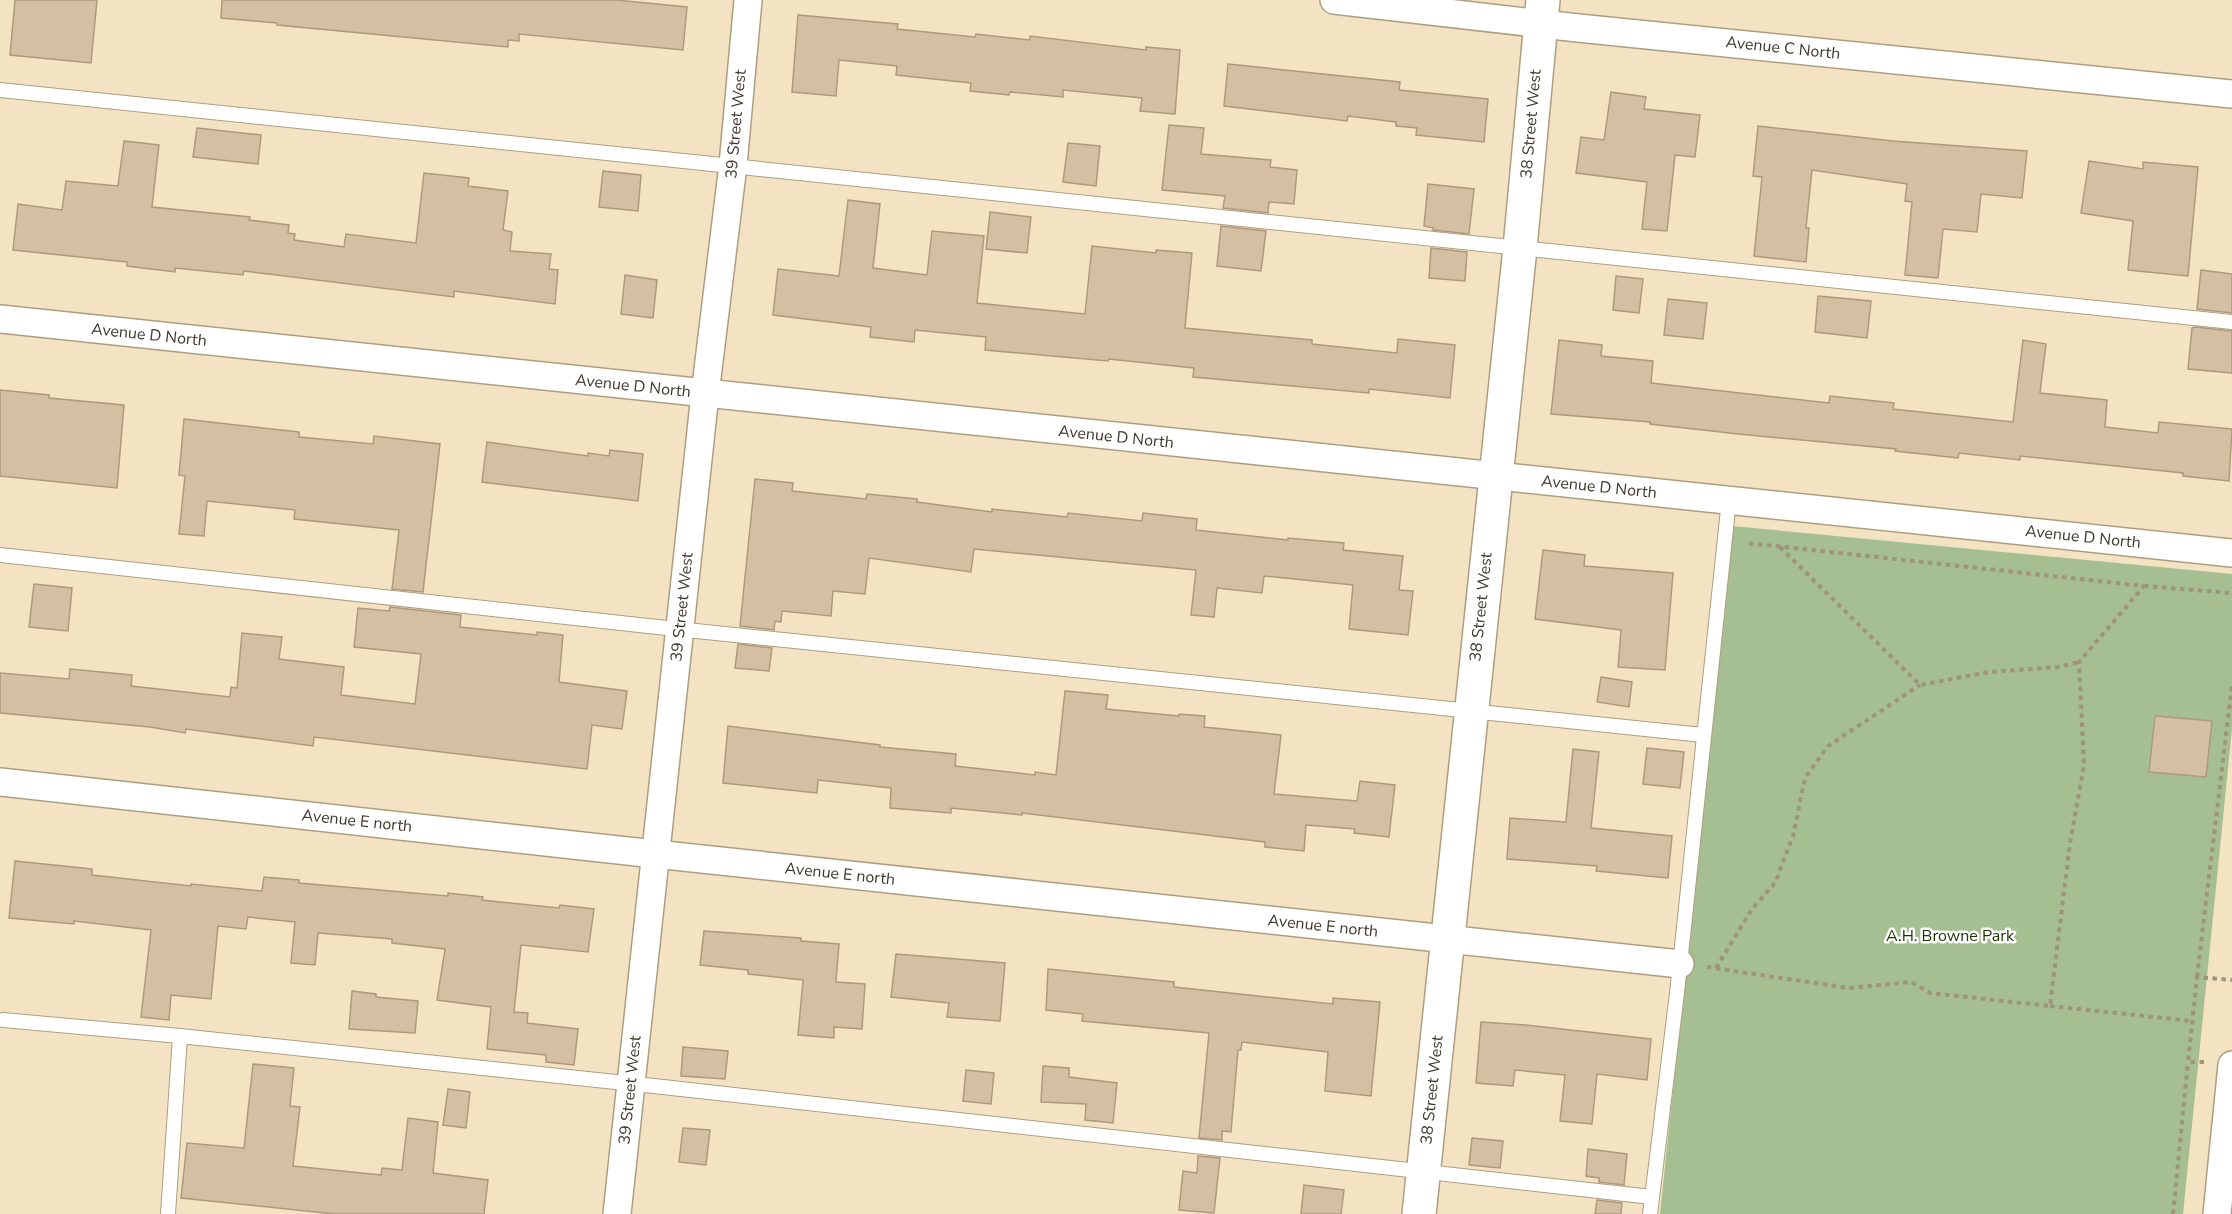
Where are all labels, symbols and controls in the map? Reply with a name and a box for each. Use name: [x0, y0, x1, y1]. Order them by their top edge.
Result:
street label: Avenue C North: [1725, 31, 1841, 65]
street label: 39 Street West: [720, 68, 752, 179]
street label: 38 Street West: [1515, 68, 1547, 179]
street label: Avenue D North: [90, 318, 208, 352]
street label: Avenue D North: [574, 369, 692, 403]
street label: Avenue D North: [1057, 420, 1175, 454]
street label: Avenue D North: [1540, 470, 1658, 504]
street label: Avenue D North: [2024, 520, 2142, 554]
street label: 39 Street West: [665, 551, 699, 663]
street label: 38 Street West: [1464, 551, 1498, 663]
street label: Avenue E north: [301, 804, 413, 838]
street label: Avenue E north: [784, 857, 896, 891]
street label: Avenue E north: [1267, 909, 1379, 943]
park label: A.H. Browne Park: [1886, 925, 2015, 947]
street label: 39 Street West: [613, 1034, 647, 1146]
street label: 38 Street West: [1415, 1034, 1449, 1146]

